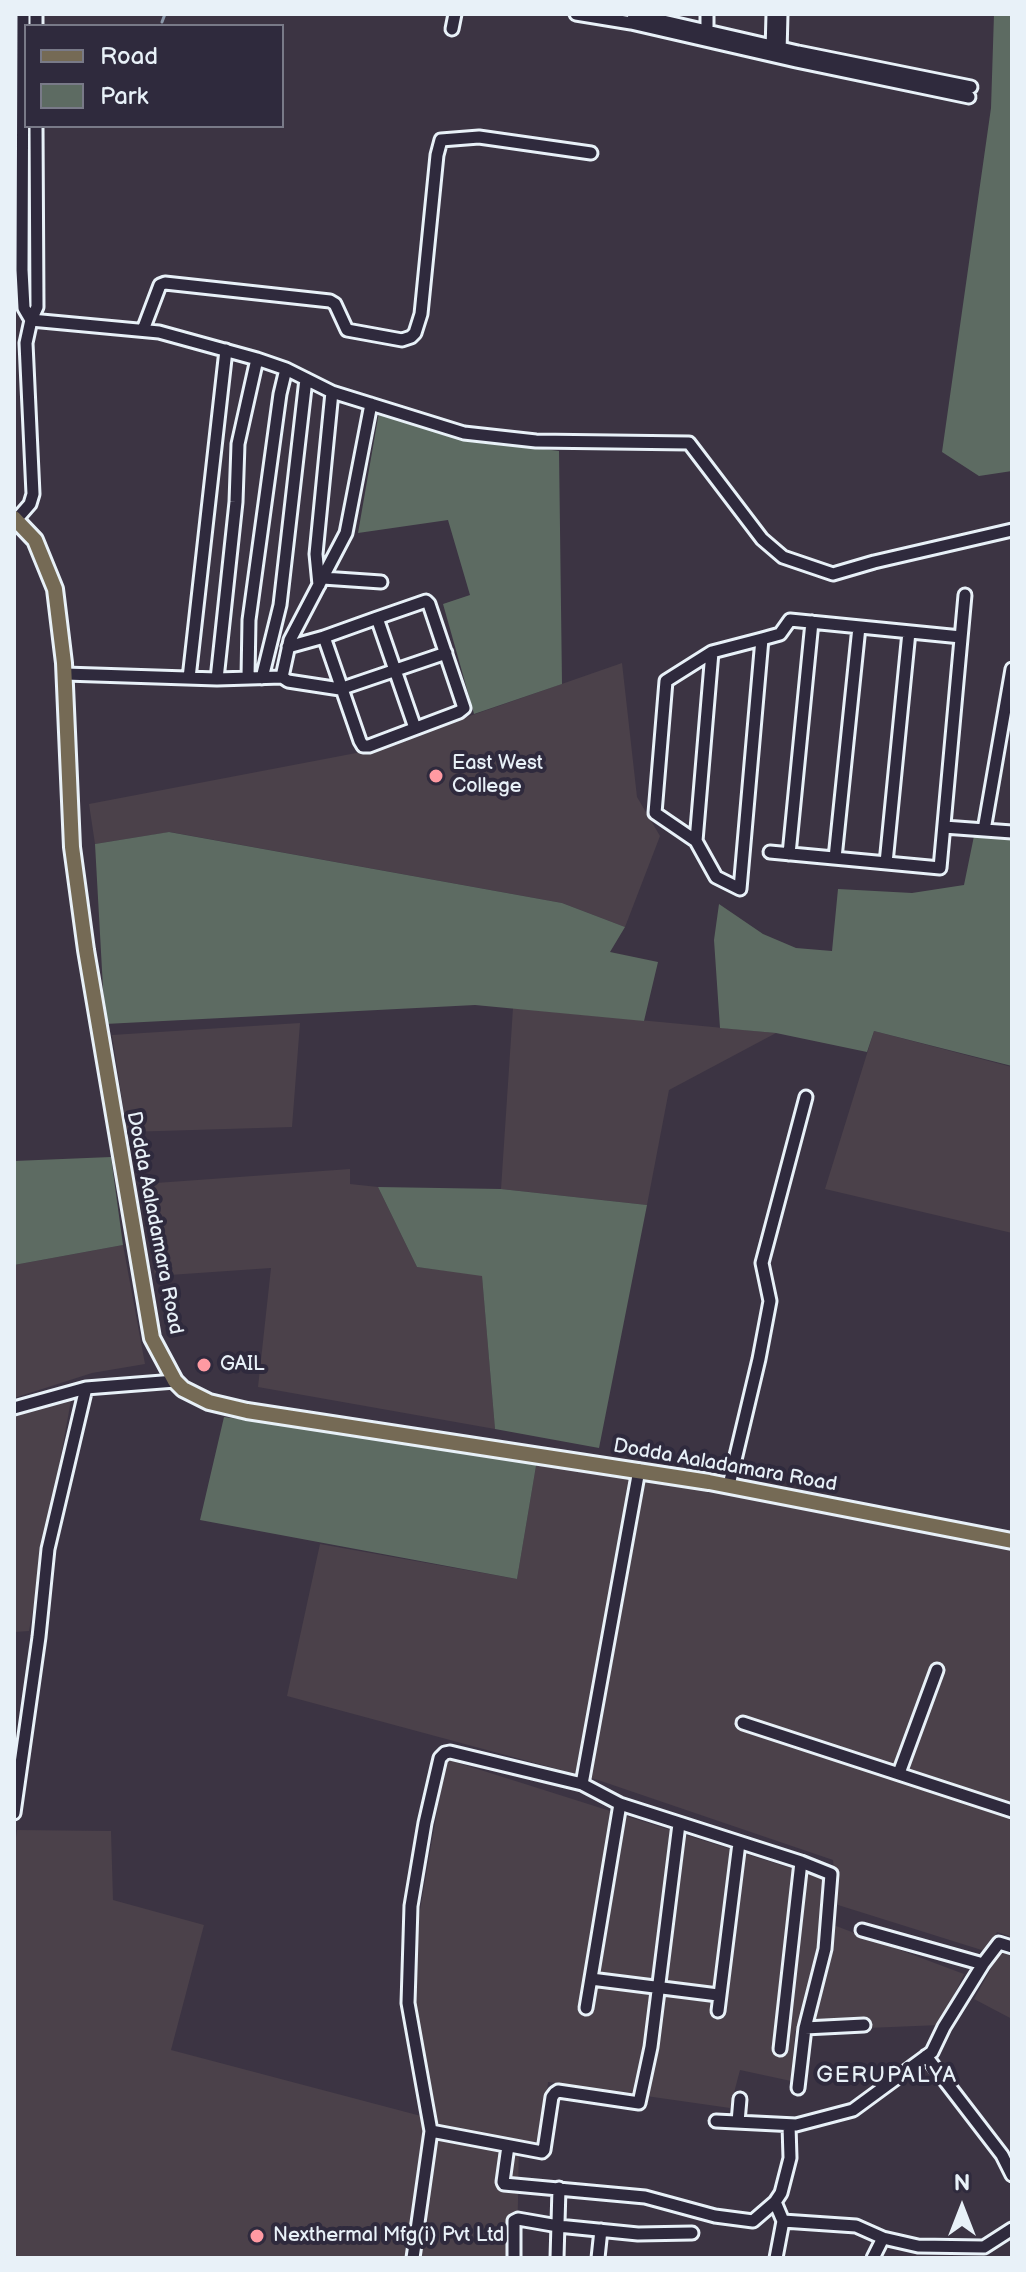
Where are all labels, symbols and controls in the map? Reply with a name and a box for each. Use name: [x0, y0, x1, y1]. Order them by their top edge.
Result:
legend: [24, 24, 284, 128]
text: Road: [100, 42, 158, 71]
text: Park: [100, 82, 148, 111]
place label: East West College: [452, 752, 543, 799]
marker: East West College: [427, 767, 445, 785]
street label: Dodda Aaladamara Road: [121, 1109, 187, 1337]
place label: GAIL: [220, 1353, 265, 1377]
marker: GAIL: [195, 1356, 213, 1374]
street label: Dodda Aaladamara Road: [611, 1435, 839, 1497]
district label: GERUPALYA: [816, 2063, 958, 2089]
north arrow: [922, 2168, 1002, 2248]
text: N: [954, 2170, 970, 2197]
place label: Nexthermal Mfg(i) Pvt Ltd: [273, 2224, 504, 2248]
marker: Nexthermal Mfg(i) Pvt Ltd: [248, 2227, 266, 2245]

